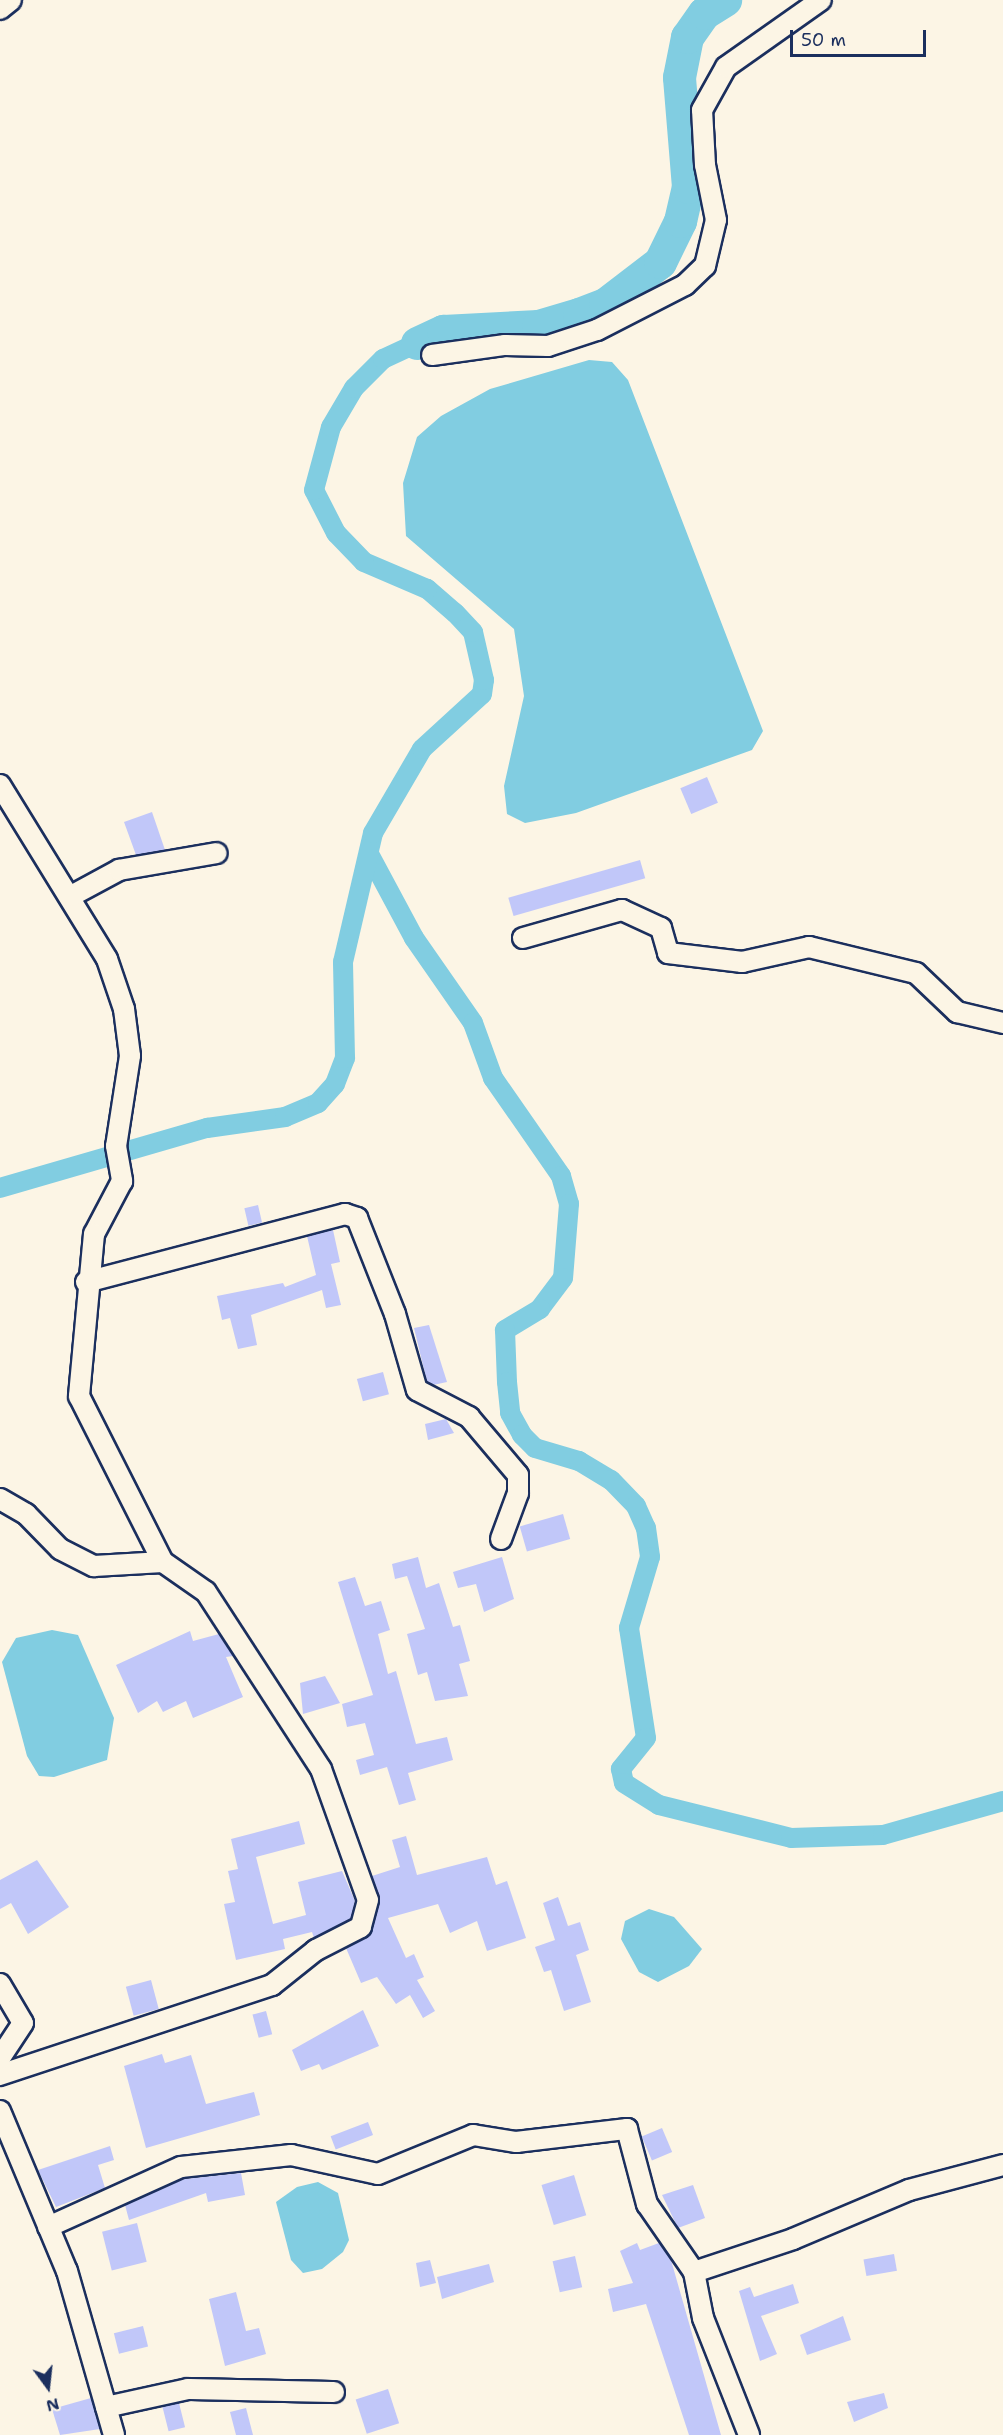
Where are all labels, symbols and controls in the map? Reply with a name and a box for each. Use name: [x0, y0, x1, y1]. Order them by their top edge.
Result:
scale bar: [793, 18, 930, 56]
text: 50 m: [801, 28, 846, 52]
north arrow: [18, 2357, 78, 2417]
text: N: [44, 2393, 62, 2417]

